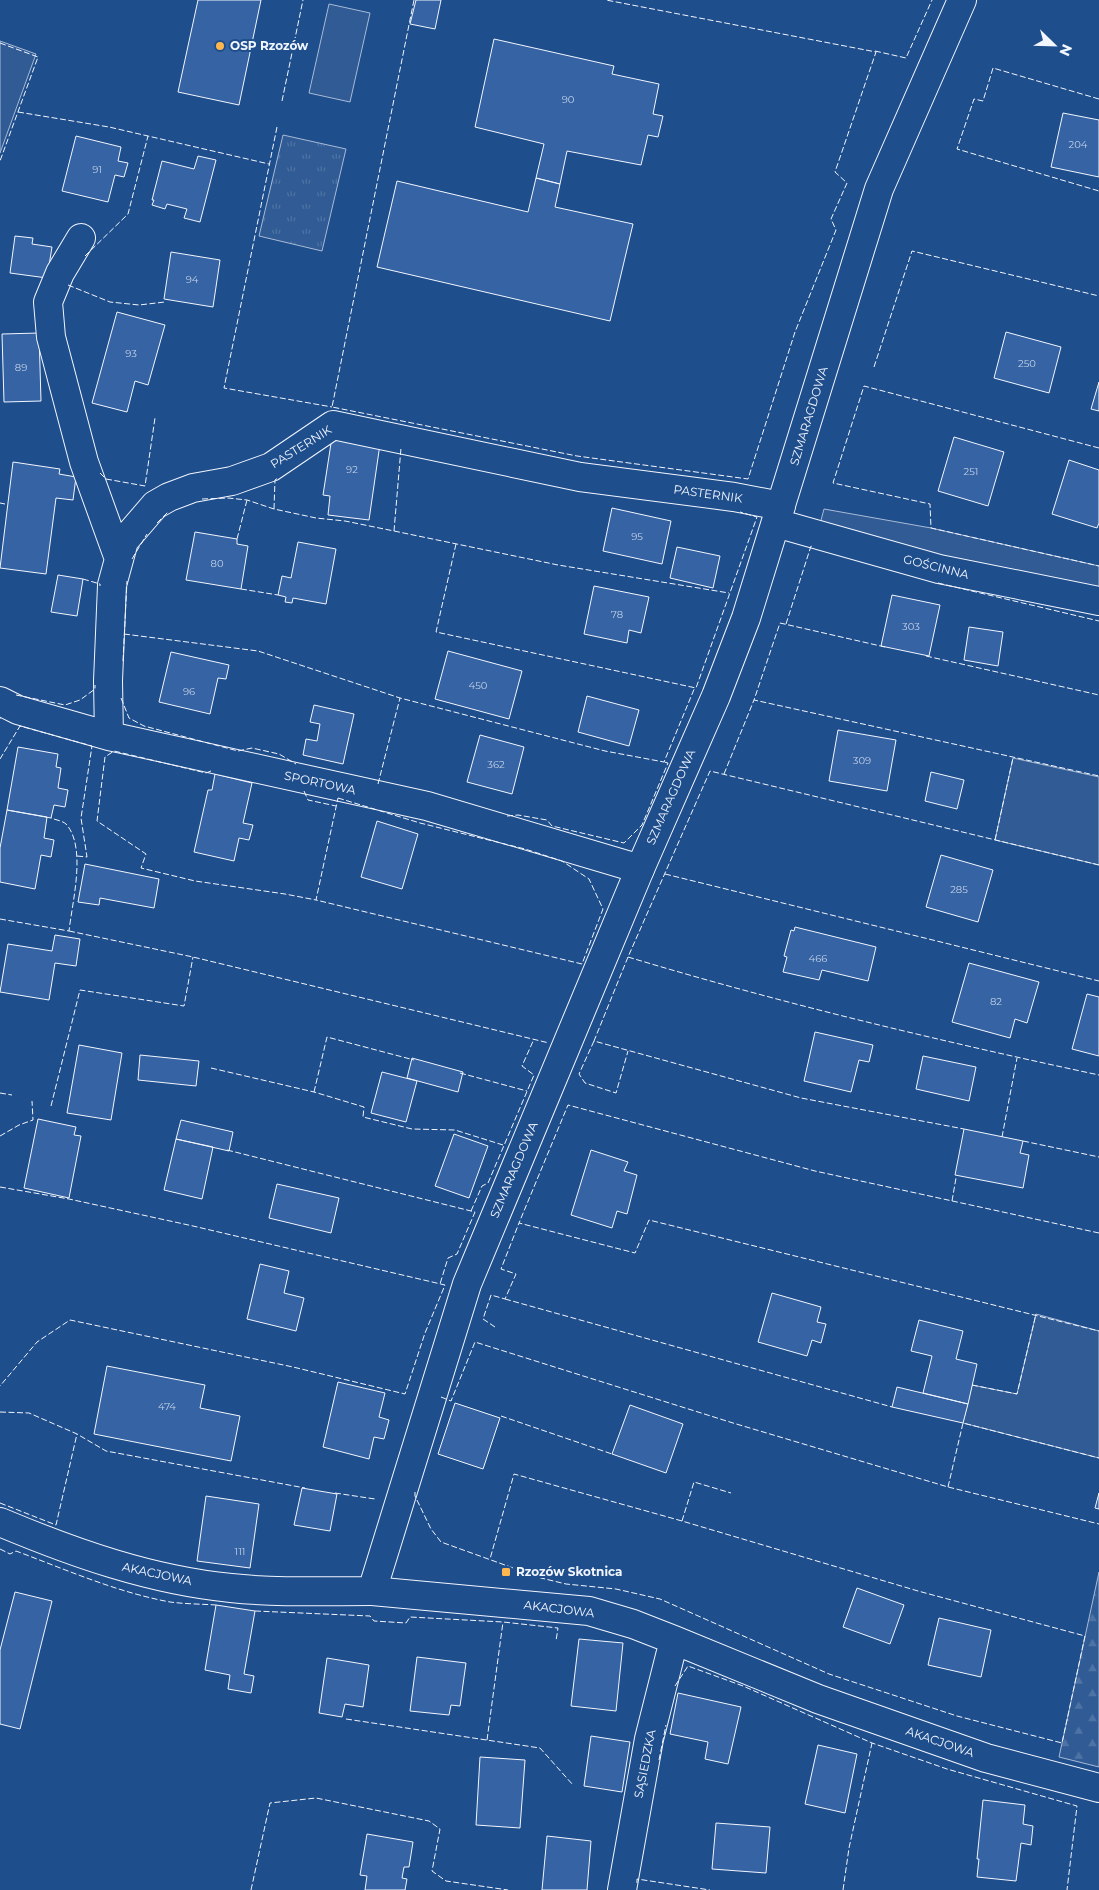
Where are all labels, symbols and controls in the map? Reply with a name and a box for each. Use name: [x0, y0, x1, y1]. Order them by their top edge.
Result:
north arrow: [1029, 20, 1079, 70]
place label: OSP Rzozów: [230, 38, 309, 53]
marker: OSP Rzozów: [214, 40, 226, 52]
text: N: [1055, 41, 1076, 59]
house number: 90: [562, 93, 575, 106]
house number: 204: [1069, 138, 1088, 151]
house number: 91: [92, 163, 102, 176]
house number: 94: [186, 273, 199, 286]
house number: 93: [125, 347, 137, 360]
house number: 250: [1018, 357, 1036, 370]
house number: 89: [15, 361, 27, 374]
street label: SZMARAGDOWA: [786, 364, 831, 467]
street label: PASTERNIK: [267, 422, 335, 471]
house number: 92: [346, 463, 358, 476]
house number: 251: [964, 465, 978, 478]
street label: PASTERNIK: [673, 481, 744, 506]
house number: 95: [631, 530, 643, 543]
street label: GOŚCINNA: [902, 551, 971, 582]
house number: 80: [211, 557, 224, 570]
house number: 78: [611, 608, 623, 621]
house number: 303: [902, 620, 920, 633]
house number: 450: [469, 679, 488, 692]
house number: 96: [183, 685, 195, 698]
street label: SZMARAGDOWA: [643, 746, 698, 847]
house number: 309: [853, 754, 871, 767]
house number: 362: [487, 758, 505, 771]
street label: SPORTOWA: [283, 768, 358, 797]
house number: 285: [950, 883, 968, 896]
house number: 466: [809, 952, 827, 965]
house number: 82: [990, 995, 1002, 1008]
street label: SZMARAGDOWA: [487, 1119, 541, 1220]
house number: 474: [158, 1400, 176, 1413]
house number: 111: [235, 1545, 245, 1558]
street label: AKACJOWA: [121, 1559, 194, 1588]
place label: Rzozów Skotnica: [516, 1564, 623, 1579]
marker: Rzozów Skotnica: [500, 1566, 512, 1578]
street label: AKACJOWA: [523, 1597, 596, 1620]
street label: AKACJOWA: [904, 1723, 977, 1760]
street label: SĄSIEDZKA: [631, 1728, 659, 1799]

